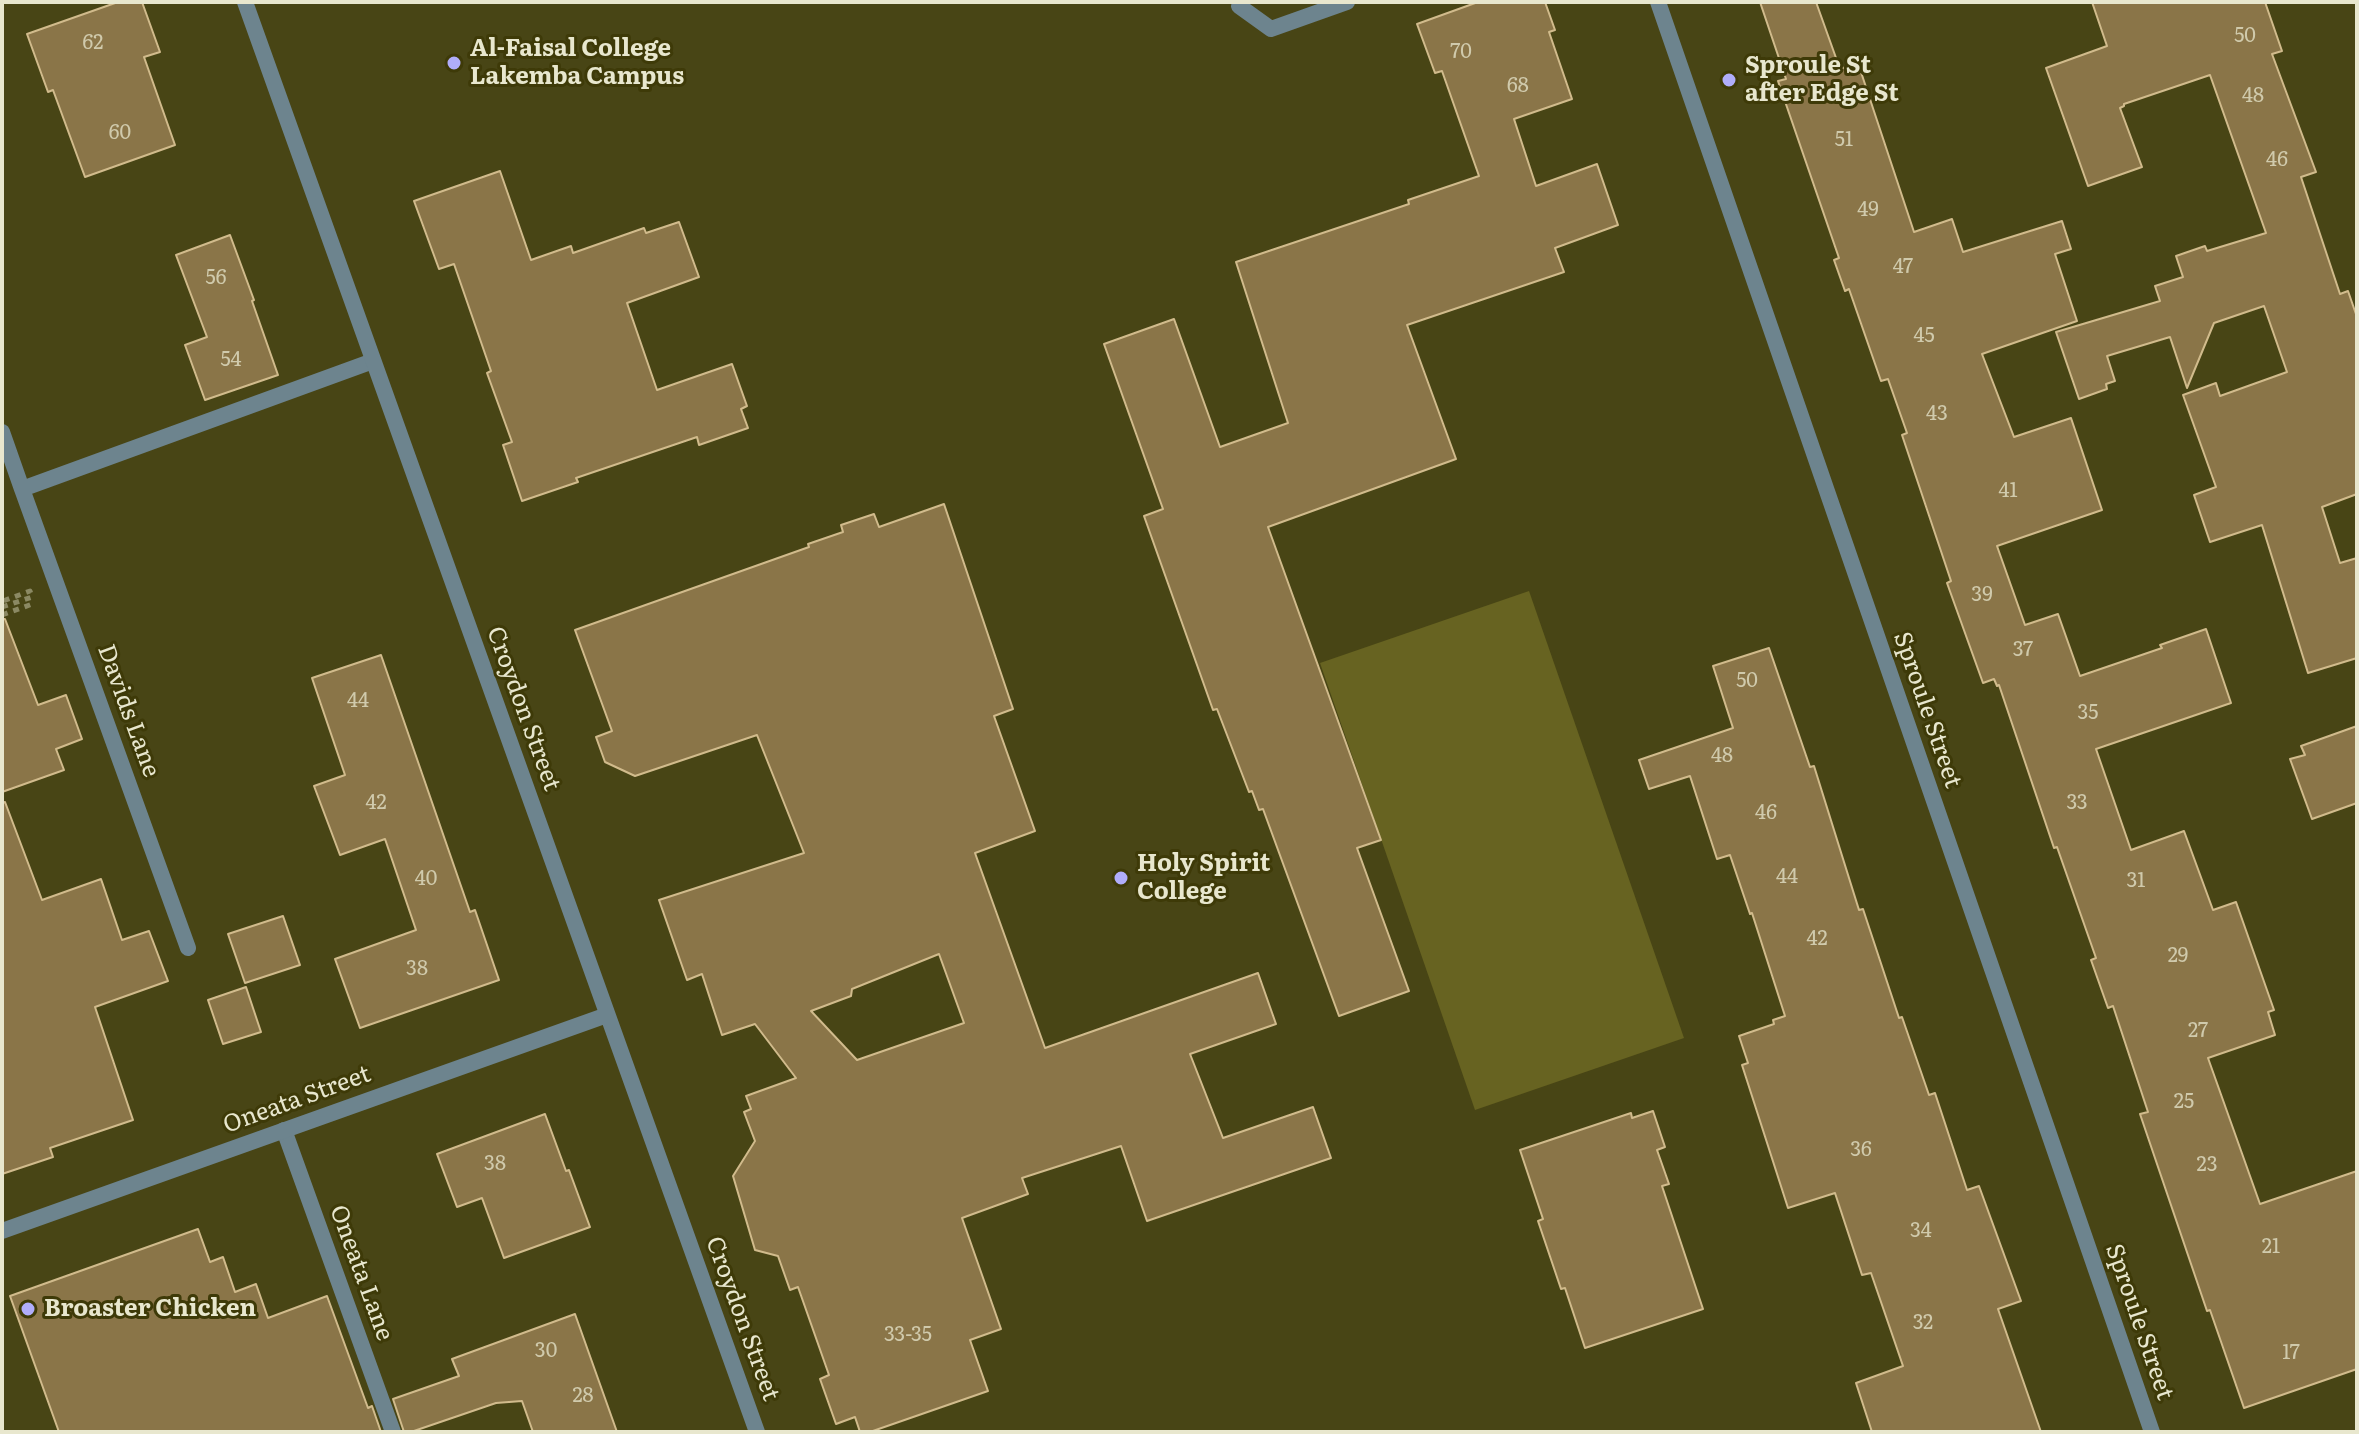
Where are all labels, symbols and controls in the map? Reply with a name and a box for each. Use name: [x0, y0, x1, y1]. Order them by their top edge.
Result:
house number: 50: [2234, 24, 2256, 48]
house number: 62: [83, 31, 103, 55]
place label: Al-Faisal College Lakemba Campus: [470, 35, 684, 91]
house number: 70: [1450, 40, 1472, 64]
place label: Sproule St after Edge St: [1745, 52, 1899, 108]
marker: Al-Faisal College Lakemba Campus: [445, 54, 463, 72]
marker: Sproule St after Edge St: [1720, 71, 1738, 89]
house number: 68: [1507, 74, 1529, 98]
house number: 48: [2242, 84, 2264, 108]
house number: 60: [109, 121, 131, 145]
house number: 51: [1835, 128, 1853, 152]
house number: 46: [2266, 148, 2288, 172]
house number: 49: [1857, 198, 1879, 222]
house number: 47: [1893, 255, 1913, 279]
house number: 56: [206, 266, 226, 290]
house number: 45: [1913, 324, 1935, 348]
house number: 54: [220, 348, 242, 372]
house number: 43: [1926, 402, 1948, 426]
house number: 41: [1998, 479, 2018, 503]
house number: 39: [1971, 583, 1993, 607]
street label: Croydon Street: [480, 623, 566, 795]
street label: Sproule Street: [1887, 628, 1967, 792]
house number: 37: [2013, 638, 2033, 662]
street label: Davids Lane: [91, 641, 165, 781]
house number: 50: [1736, 669, 1758, 693]
house number: 44: [347, 689, 369, 713]
house number: 35: [2078, 701, 2098, 725]
house number: 48: [1711, 744, 1733, 768]
house number: 42: [365, 791, 387, 815]
house number: 33: [2066, 791, 2088, 815]
house number: 46: [1755, 801, 1777, 825]
place label: Holy Spirit College: [1137, 850, 1270, 906]
house number: 44: [1776, 865, 1798, 889]
house number: 40: [415, 867, 437, 891]
marker: Holy Spirit College: [1112, 869, 1130, 887]
house number: 31: [2127, 869, 2145, 893]
house number: 42: [1806, 927, 1828, 951]
house number: 29: [2168, 944, 2188, 968]
house number: 38: [406, 957, 428, 981]
house number: 27: [2188, 1019, 2208, 1043]
street label: Oneata Street: [219, 1060, 375, 1140]
house number: 25: [2174, 1090, 2194, 1114]
house number: 36: [1850, 1138, 1872, 1162]
house number: 38: [484, 1152, 506, 1176]
house number: 23: [2197, 1153, 2217, 1177]
street label: Oneata Lane: [323, 1201, 399, 1345]
house number: 34: [1910, 1219, 1932, 1243]
street label: Croydon Street: [699, 1233, 785, 1405]
house number: 21: [2262, 1235, 2280, 1259]
street label: Sproule Street: [2099, 1240, 2179, 1404]
place label: Broaster Chicken: [44, 1295, 256, 1323]
marker: Broaster Chicken: [19, 1300, 37, 1318]
house number: 32: [1913, 1311, 1933, 1335]
house number: 33-35: [884, 1323, 932, 1347]
house number: 30: [535, 1339, 557, 1363]
house number: 17: [2282, 1341, 2300, 1365]
house number: 28: [572, 1384, 594, 1408]

